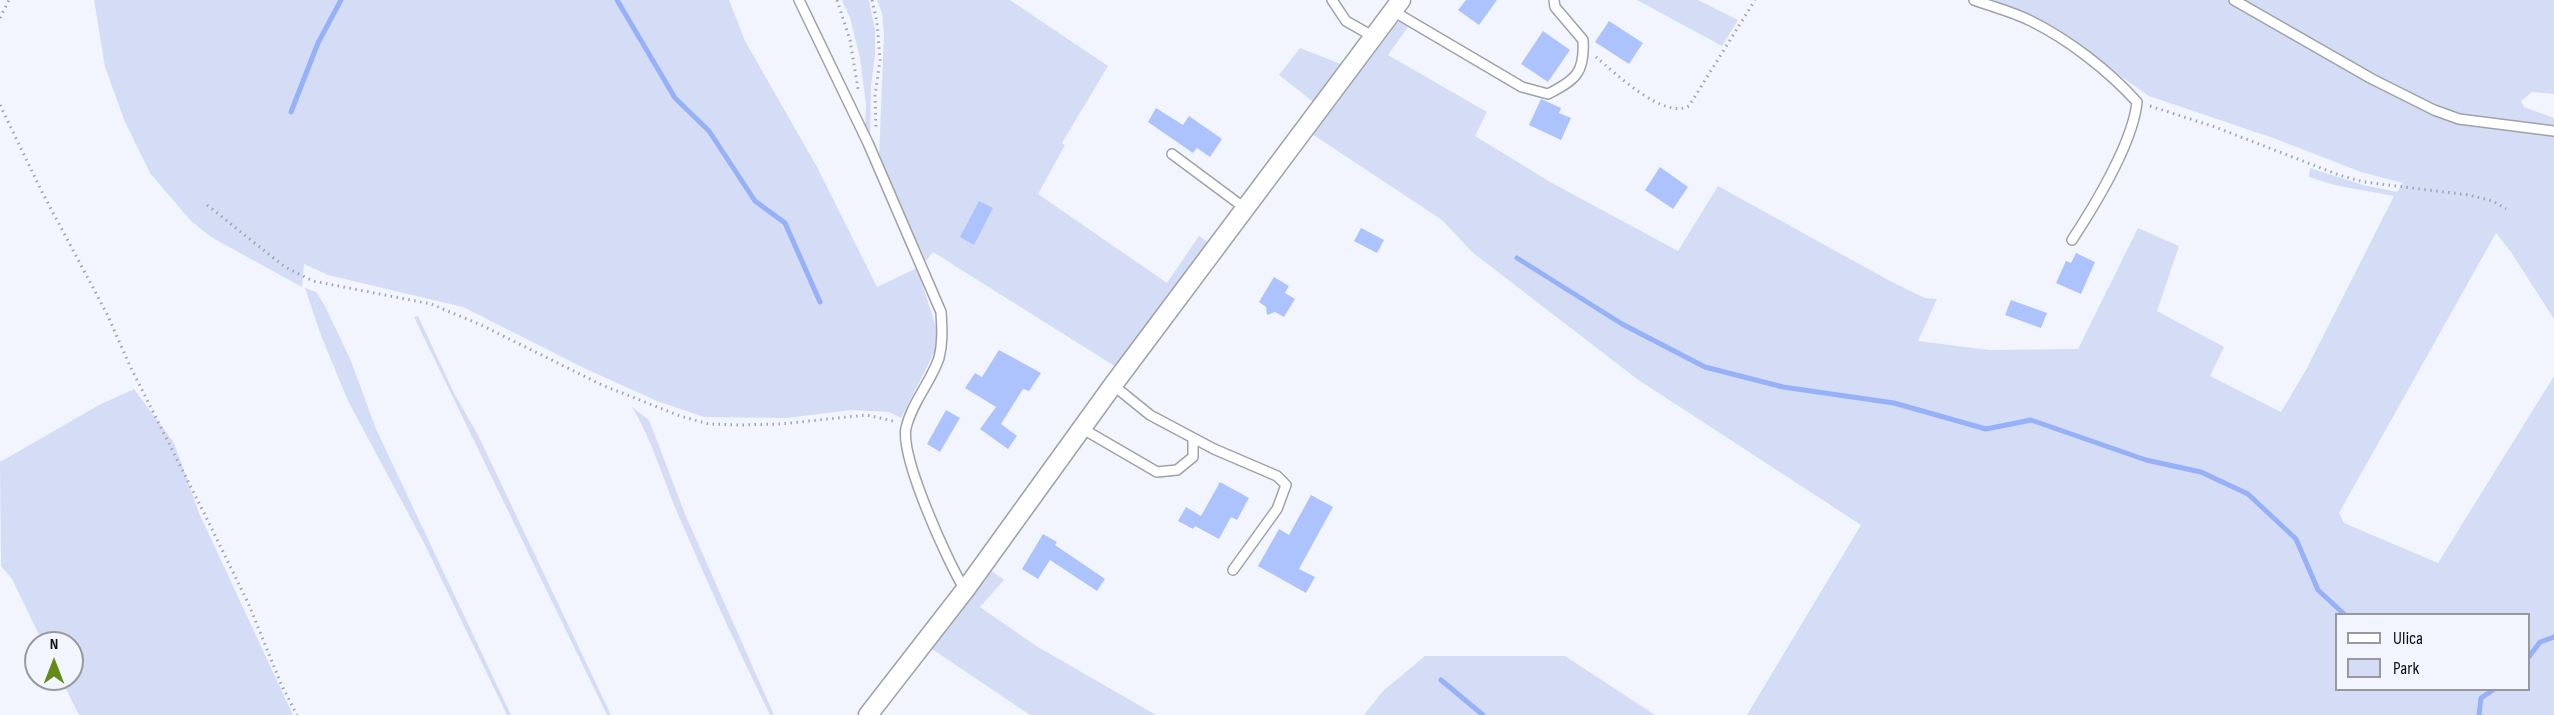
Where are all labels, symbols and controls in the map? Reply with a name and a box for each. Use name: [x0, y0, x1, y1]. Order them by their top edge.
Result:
legend: [2335, 613, 2530, 691]
text: Ulica: [2393, 628, 2423, 649]
north arrow: [24, 631, 84, 691]
text: N: [50, 635, 58, 654]
text: Park: [2393, 658, 2419, 679]

